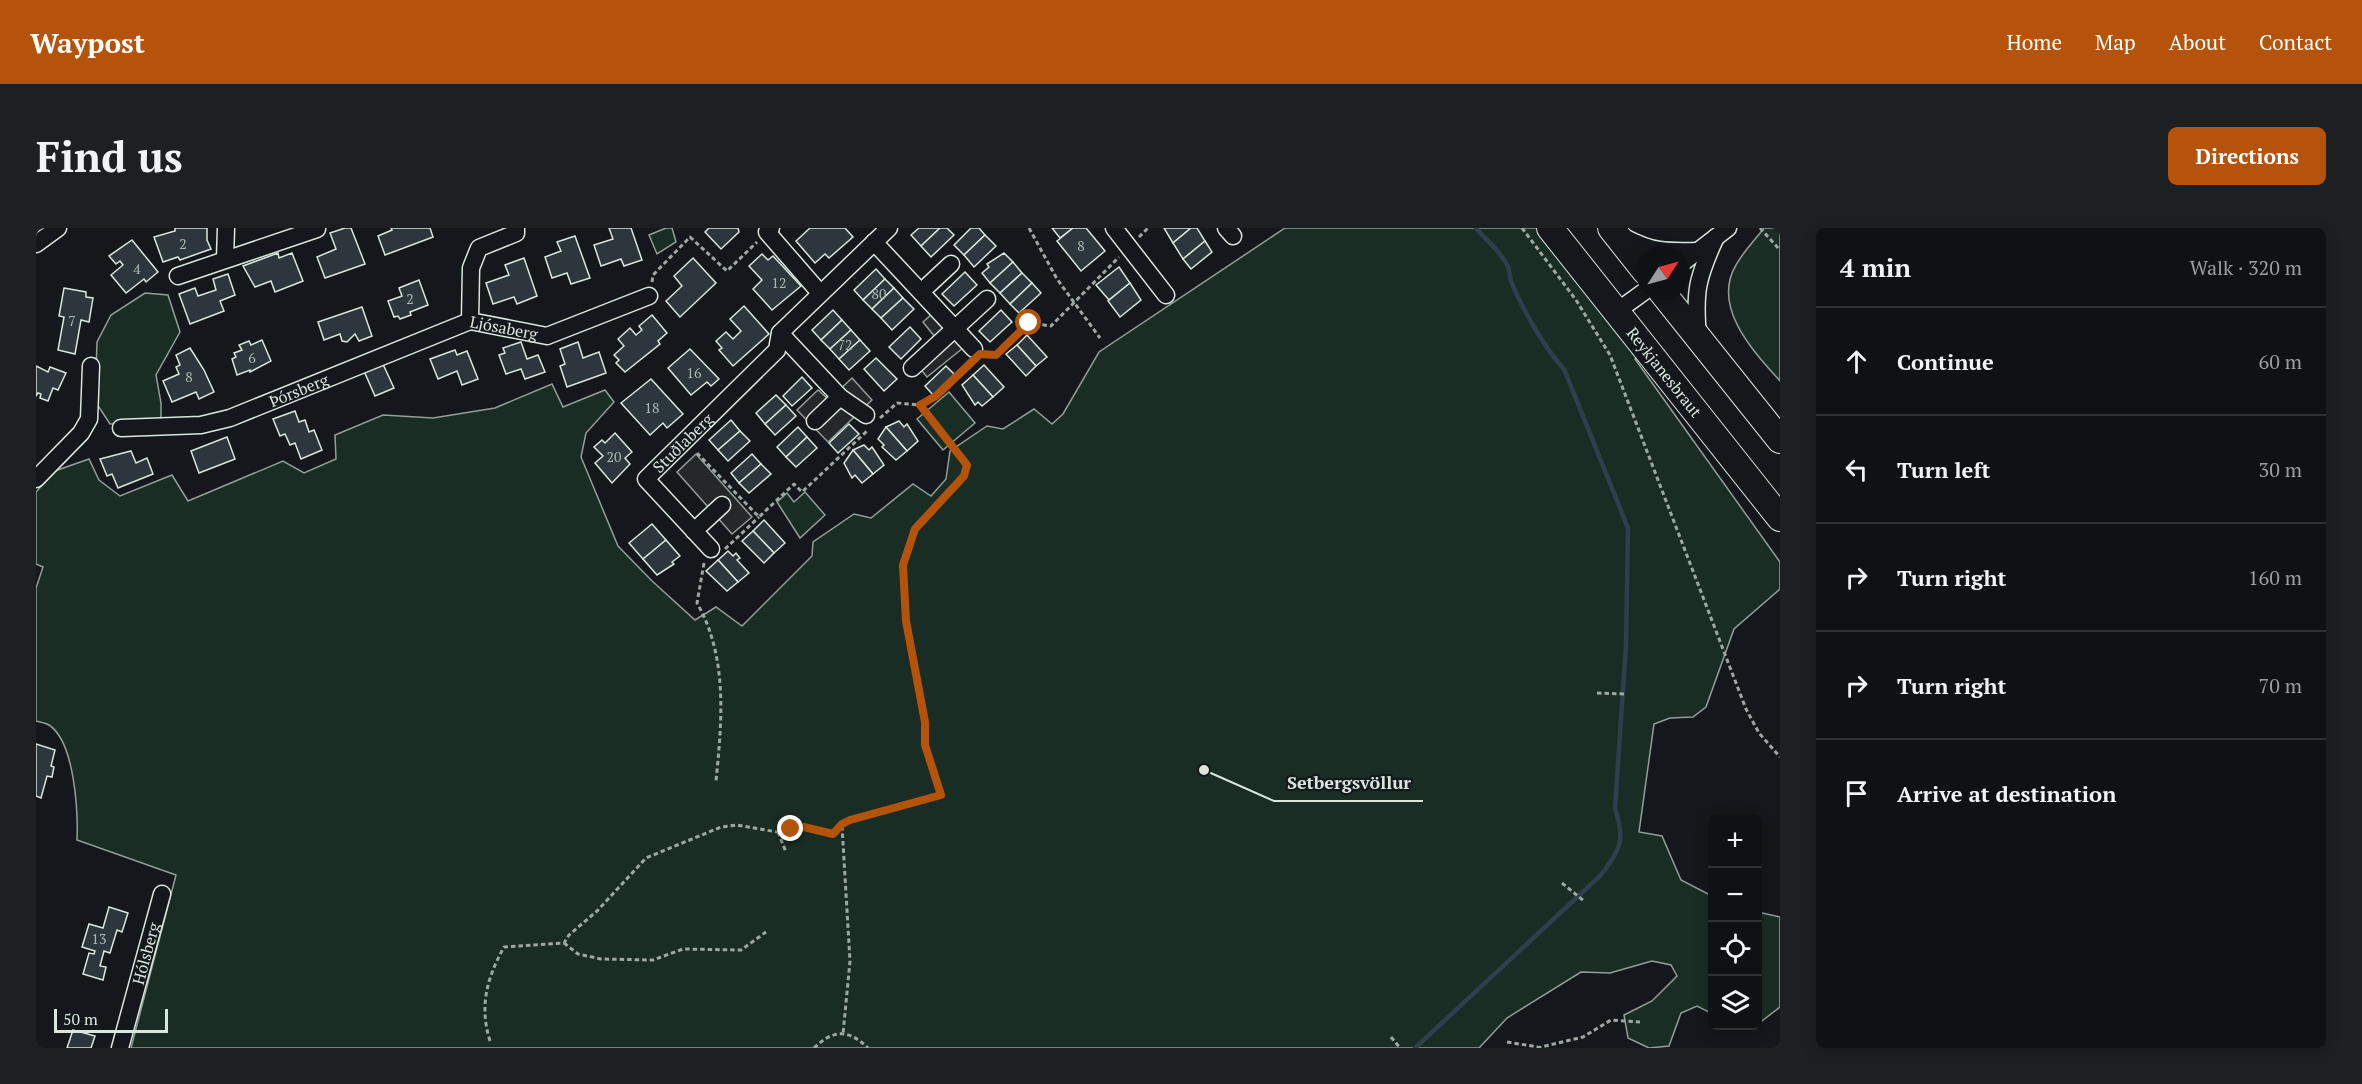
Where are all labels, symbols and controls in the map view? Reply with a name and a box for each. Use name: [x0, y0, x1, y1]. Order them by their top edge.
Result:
text: Waypost: [30, 24, 145, 61]
text: Home: [2006, 28, 2062, 56]
text: Map: [2095, 28, 2136, 56]
text: About: [2169, 28, 2226, 56]
text: Contact: [2259, 28, 2332, 56]
button: Directions: [2168, 127, 2326, 185]
text: Find us: [36, 128, 183, 184]
house number: 2: [179, 234, 187, 253]
house number: 8: [1077, 236, 1085, 255]
north arrow: [1636, 246, 1690, 300]
text: 4 min: [1840, 250, 1911, 284]
text: Walk · 320 m: [2190, 254, 2302, 281]
house number: 4: [133, 259, 141, 278]
house number: 12: [772, 273, 786, 292]
house number: 80: [872, 284, 886, 303]
house number: 2: [406, 289, 414, 308]
route start: [1015, 309, 1041, 335]
street label: Ljósaberg: [468, 310, 540, 345]
house number: 7: [68, 311, 76, 330]
street label: Reykjanesbraut: [1622, 322, 1707, 422]
house number: 72: [838, 335, 852, 354]
icon: ahead: [1840, 345, 1873, 378]
text: Continue: [1897, 347, 1994, 376]
house number: 6: [248, 348, 256, 367]
text: 60 m: [2259, 348, 2302, 375]
house number: 16: [687, 363, 702, 382]
house number: 8: [185, 367, 193, 386]
street label: Þórsberg: [266, 368, 332, 412]
house number: 18: [645, 398, 659, 417]
street label: Stuðlaberg: [648, 408, 718, 478]
house number: 20: [607, 447, 621, 466]
icon: left: [1840, 453, 1873, 486]
text: Turn left: [1897, 455, 1990, 484]
text: 30 m: [2259, 456, 2302, 483]
icon: right: [1840, 561, 1873, 594]
text: Turn right: [1897, 563, 2006, 592]
text: 160 m: [2248, 564, 2302, 591]
icon: right: [1840, 669, 1873, 702]
text: Turn right: [1897, 671, 2006, 700]
text: 70 m: [2259, 672, 2302, 699]
callout: Setbergsvöllur: [1274, 765, 1423, 801]
text: Setbergsvöllur: [1287, 770, 1411, 794]
icon: arrive: [1840, 777, 1873, 810]
text: Arrive at destination: [1897, 779, 2116, 808]
map controls: [1708, 814, 1762, 1030]
button: +: [1708, 814, 1762, 868]
route end: [777, 815, 803, 841]
button: −: [1708, 868, 1762, 922]
street label: Hólsberg: [127, 919, 165, 987]
button: locate: [1708, 922, 1762, 976]
house number: 13: [92, 929, 106, 948]
button: layers: [1708, 976, 1762, 1030]
scale bar: [54, 1006, 168, 1034]
text: 50 m: [63, 1008, 98, 1030]

